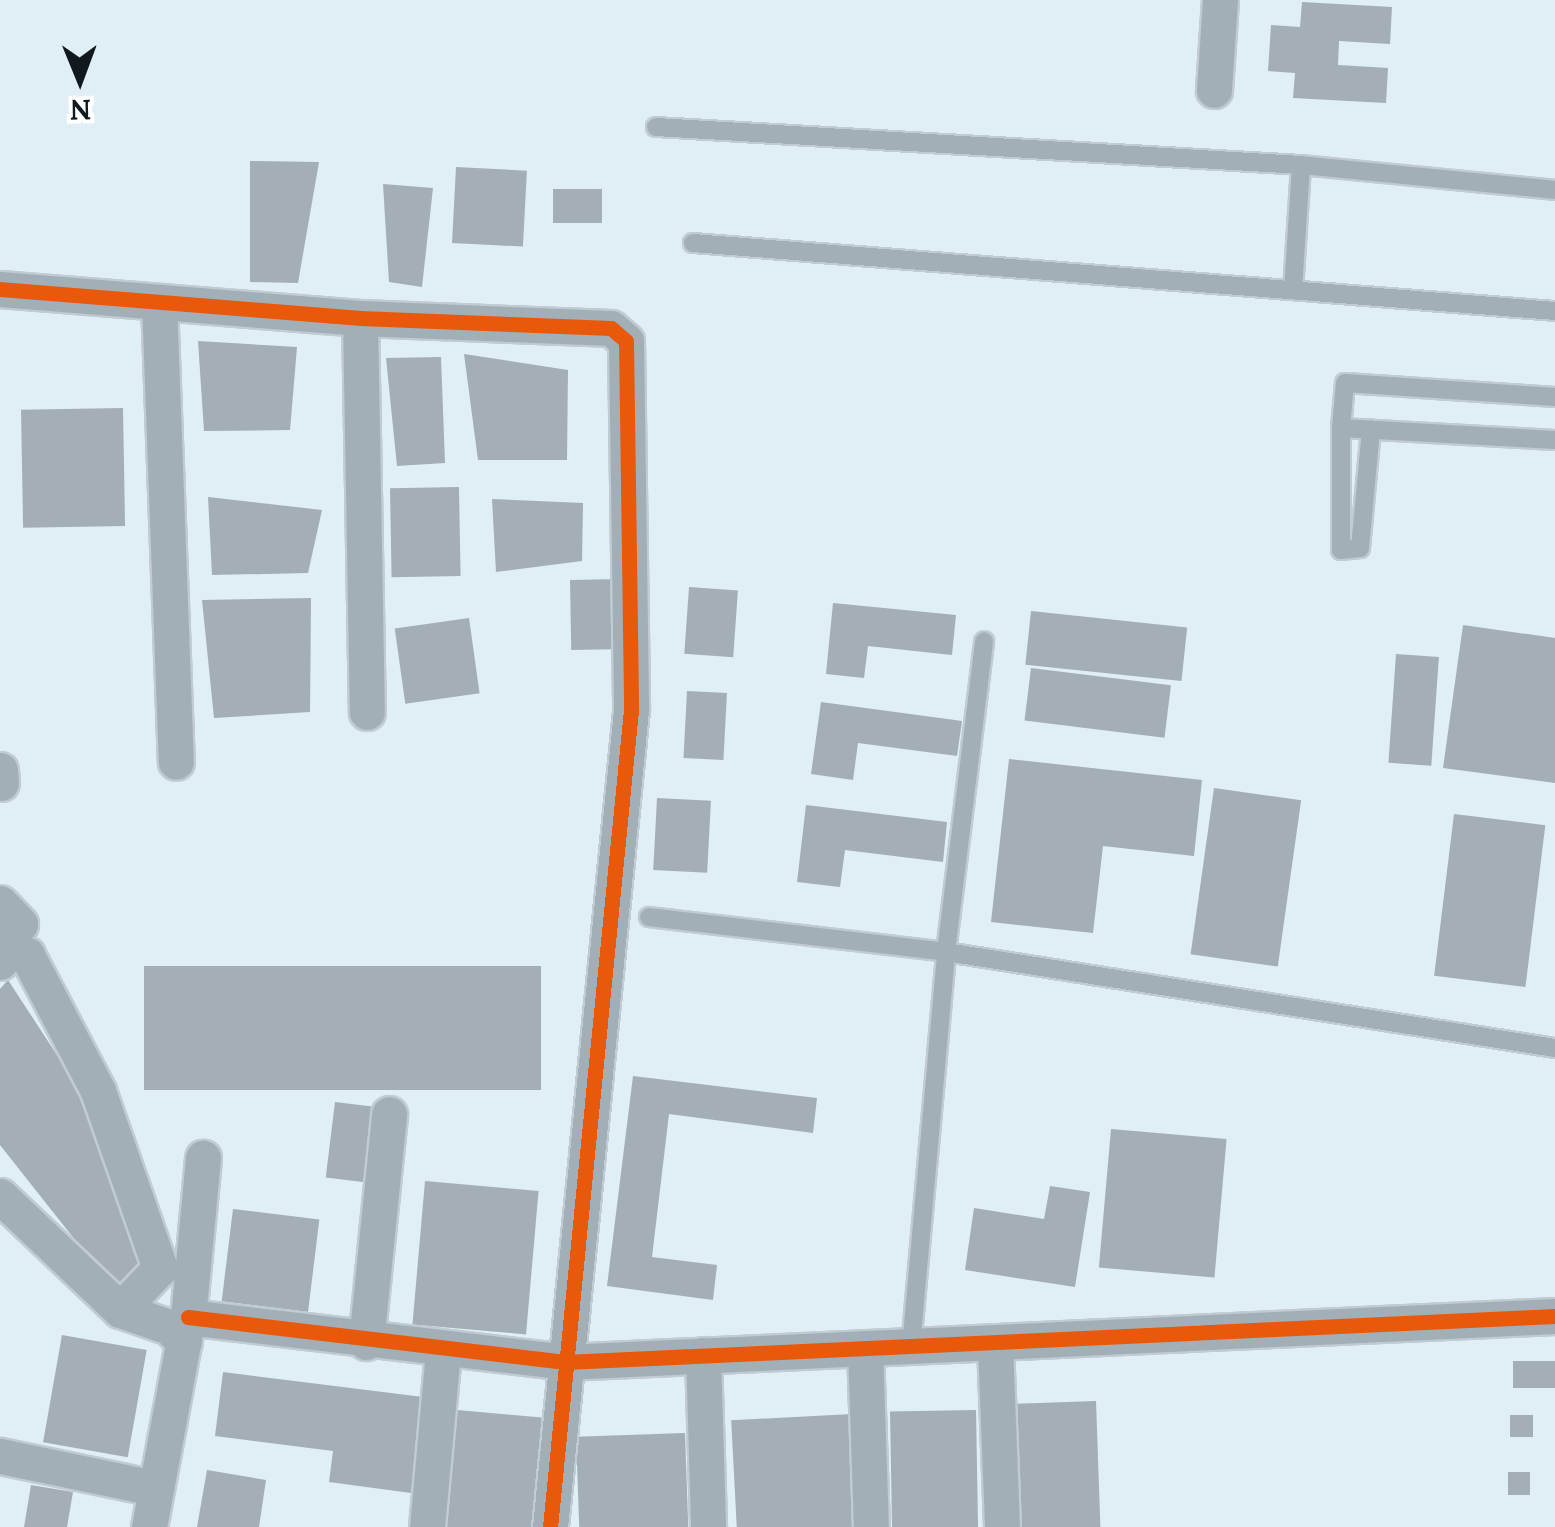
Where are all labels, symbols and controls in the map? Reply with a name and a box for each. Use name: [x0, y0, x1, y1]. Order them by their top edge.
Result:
north arrow: [30, 30, 130, 130]
text: N: [69, 92, 92, 128]

